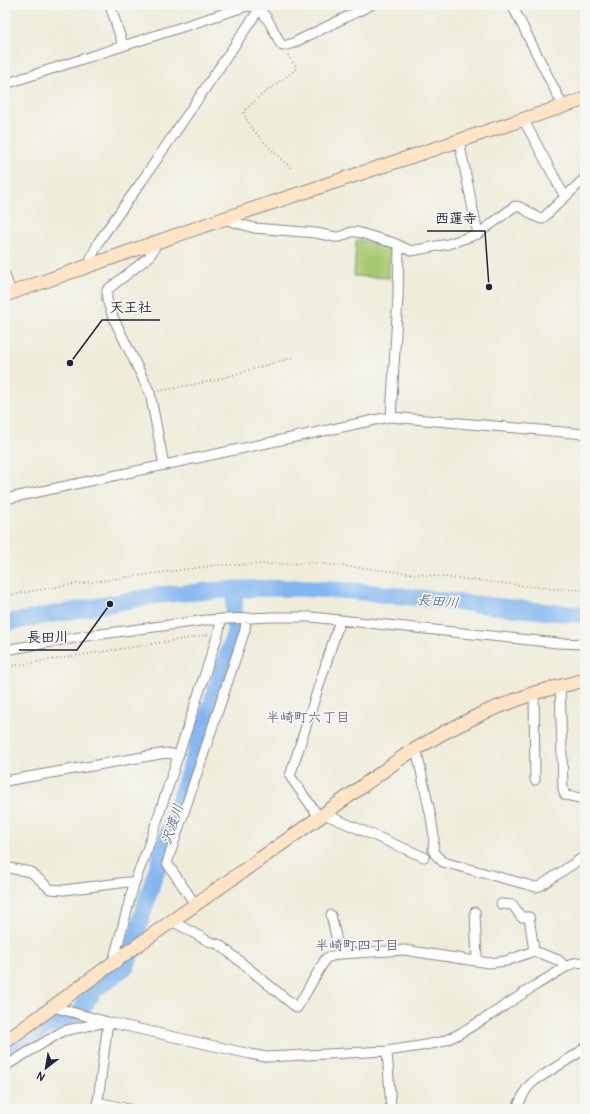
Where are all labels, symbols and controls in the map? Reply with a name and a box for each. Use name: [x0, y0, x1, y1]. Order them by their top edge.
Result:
callout: 西蓮寺: [427, 205, 485, 231]
text: 西蓮寺: [435, 210, 477, 227]
callout: 天王社: [102, 294, 160, 320]
text: 天王社: [110, 299, 152, 316]
water label: 長田川: [416, 591, 460, 612]
callout: 長田川: [19, 624, 77, 650]
text: 長田川: [27, 629, 69, 646]
district label: 半崎町六丁目: [266, 709, 350, 726]
water label: 沢渡川: [158, 802, 187, 847]
district label: 半崎町四丁目: [315, 937, 399, 954]
north arrow: [26, 1048, 66, 1088]
text: N: [34, 1068, 48, 1084]

